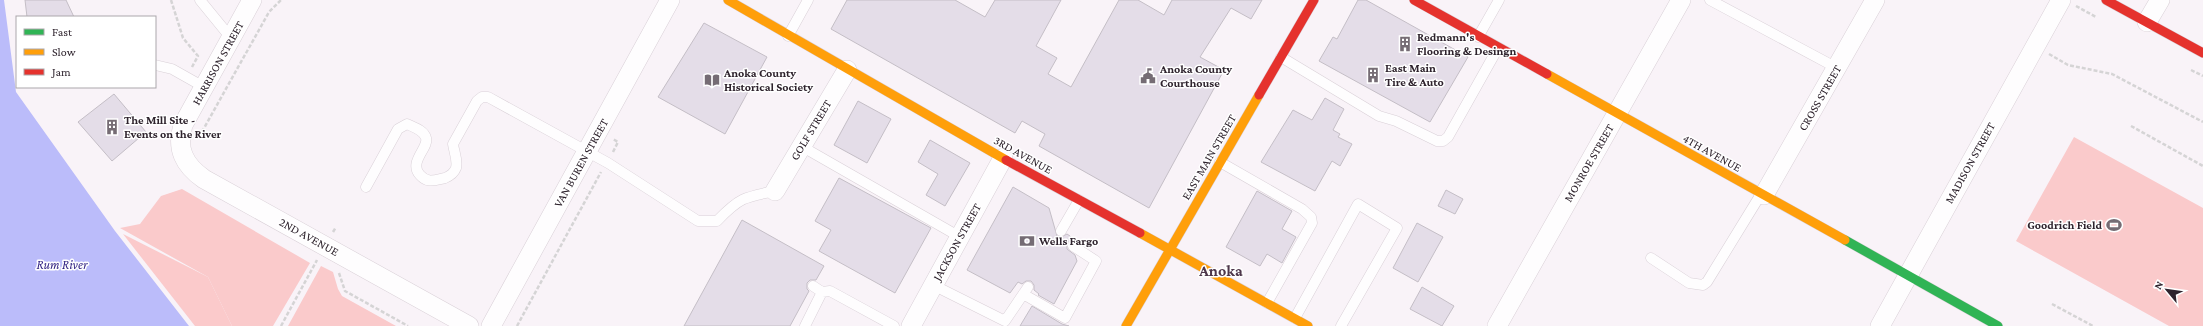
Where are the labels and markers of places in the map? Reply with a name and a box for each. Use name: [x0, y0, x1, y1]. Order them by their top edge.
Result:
place label: Redmann's Flooring & Desingn: [1417, 30, 1516, 58]
building icon: Redmann's Flooring & Desingn: [1396, 35, 1414, 53]
place label: East Main Tire & Auto: [1385, 61, 1444, 89]
place label: Anoka County Courthouse: [1159, 62, 1232, 90]
place label: Anoka County Historical Society: [723, 66, 813, 94]
building icon: East Main Tire & Auto: [1364, 66, 1382, 84]
public building icon: Anoka County Courthouse: [1139, 67, 1157, 85]
library icon: Anoka County Historical Society: [703, 71, 721, 89]
place label: The Mill Site - Events on the River: [124, 113, 222, 141]
building icon: The Mill Site - Events on the River: [103, 118, 121, 136]
sports icon: Goodrich Field: [2105, 216, 2123, 234]
place label: Goodrich Field: [2027, 218, 2102, 232]
bank icon: Wells Fargo: [1018, 232, 1036, 250]
place label: Wells Fargo: [1038, 234, 1098, 248]

